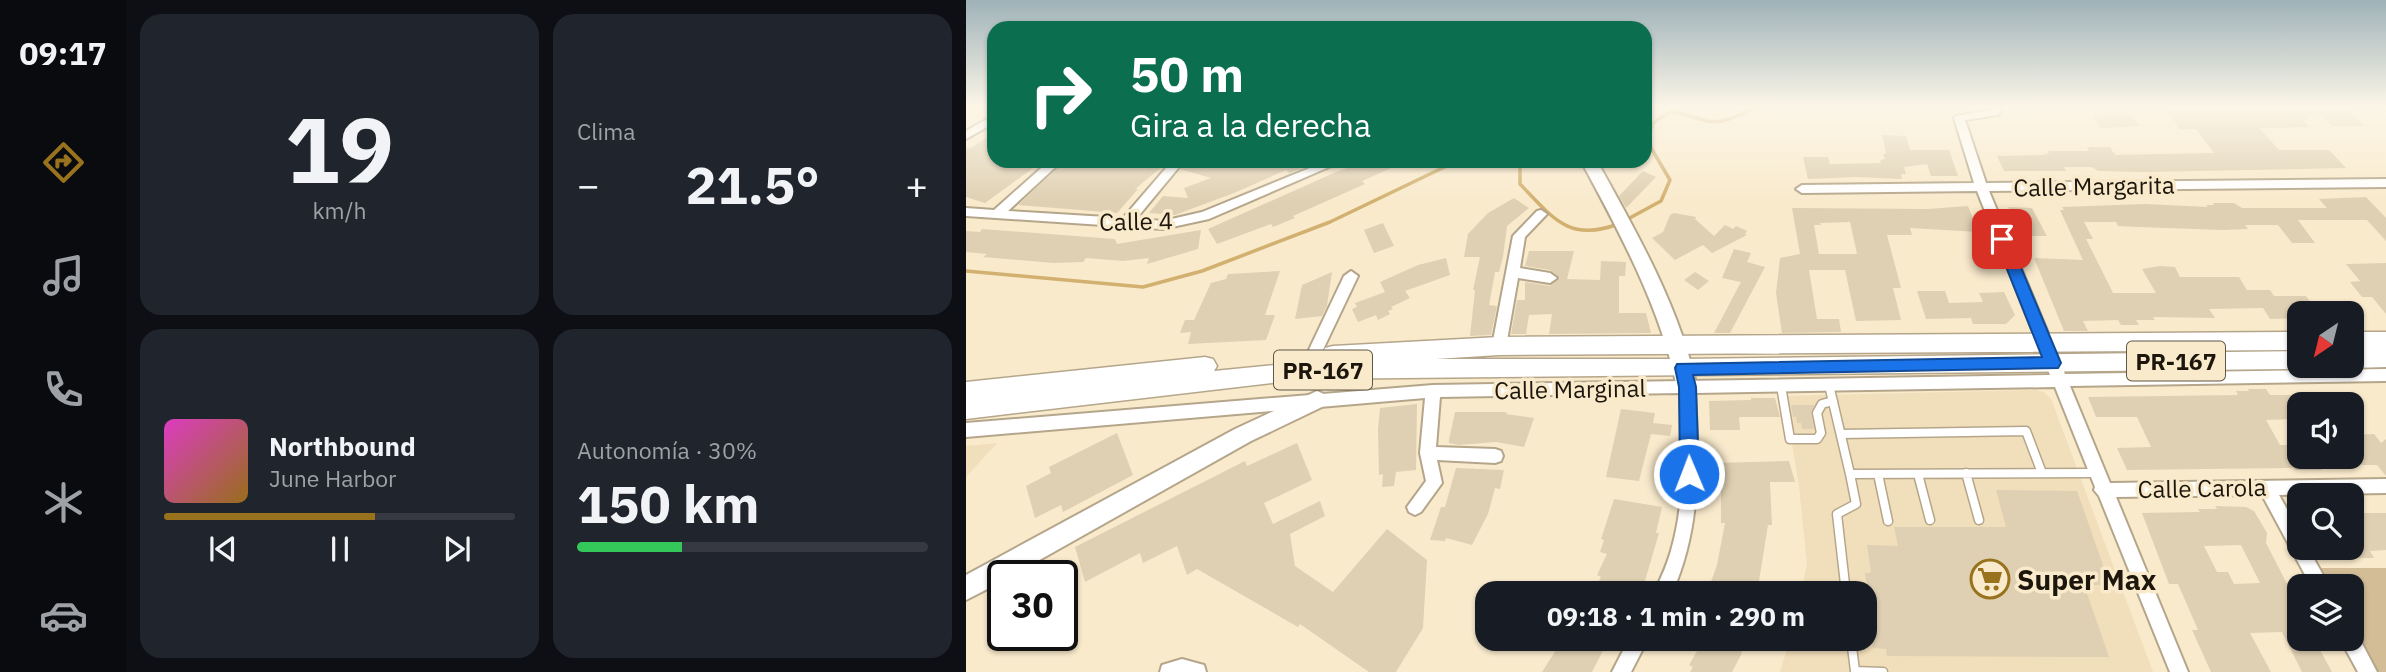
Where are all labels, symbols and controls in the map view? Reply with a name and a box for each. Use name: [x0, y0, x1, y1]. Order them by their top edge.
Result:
text: 09:17: [19, 32, 107, 74]
text: 50 m: [1130, 42, 1244, 105]
icon: right: [1015, 49, 1106, 140]
text: 19: [285, 90, 394, 208]
text: Gira a la derecha: [1130, 104, 1371, 146]
text: Clima: [577, 116, 636, 146]
icon: directions: [39, 138, 88, 187]
text: 21.5°: [685, 151, 820, 218]
text: −: [577, 160, 600, 209]
text: +: [905, 160, 928, 209]
street label: Calle Margarita: [2013, 169, 2175, 203]
text: km/h: [312, 195, 367, 225]
street label: Calle 4: [1099, 204, 1173, 238]
pin: [1972, 209, 2032, 269]
icon: arrive: [1983, 220, 2021, 258]
icon: music: [39, 251, 88, 300]
north arrow: [2287, 301, 2364, 378]
map controls: [2287, 301, 2364, 651]
road number: PR-167: [2127, 342, 2225, 380]
road number: PR-167: [1274, 350, 1372, 390]
icon: phone: [39, 365, 88, 414]
street label: Calle Marginal: [1494, 372, 1646, 406]
button: sound: [2287, 392, 2364, 469]
text: Northbound: [269, 429, 416, 463]
text: Autonomía · 30%: [577, 435, 757, 465]
position arrow: [1652, 437, 1726, 511]
text: June Harbor: [269, 463, 397, 493]
text: 150 km: [577, 470, 759, 537]
street label: Calle Carola: [2137, 471, 2267, 505]
icon: climate: [39, 478, 88, 527]
button: search: [2287, 483, 2364, 560]
icon: previous: [204, 530, 242, 568]
icon: pause: [321, 530, 359, 568]
icon: next: [438, 530, 476, 568]
supermarket icon: Super Max: [1969, 558, 2011, 600]
speed limit sign: 30: [987, 560, 1078, 651]
place label: Super Max: [2017, 561, 2157, 598]
button: layers: [2287, 574, 2364, 651]
icon: car: [39, 591, 88, 640]
text: 09:18 · 1 min · 290 m: [1547, 599, 1805, 633]

